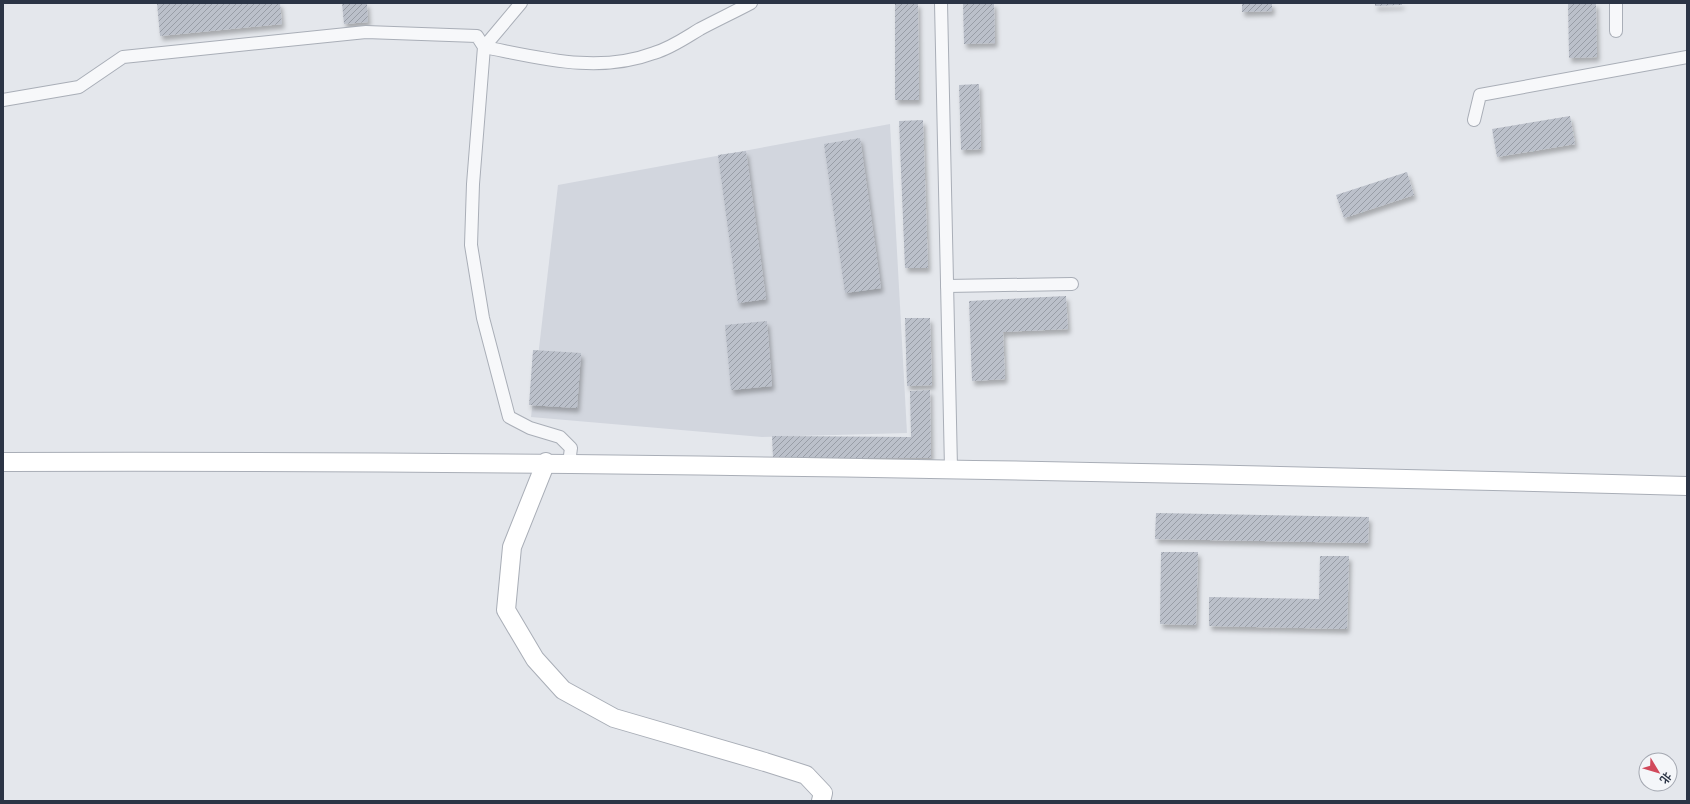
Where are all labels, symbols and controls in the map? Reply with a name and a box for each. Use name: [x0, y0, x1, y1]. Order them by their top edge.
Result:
north arrow: [1638, 752, 1678, 792]
text: 北: [1656, 769, 1675, 787]

